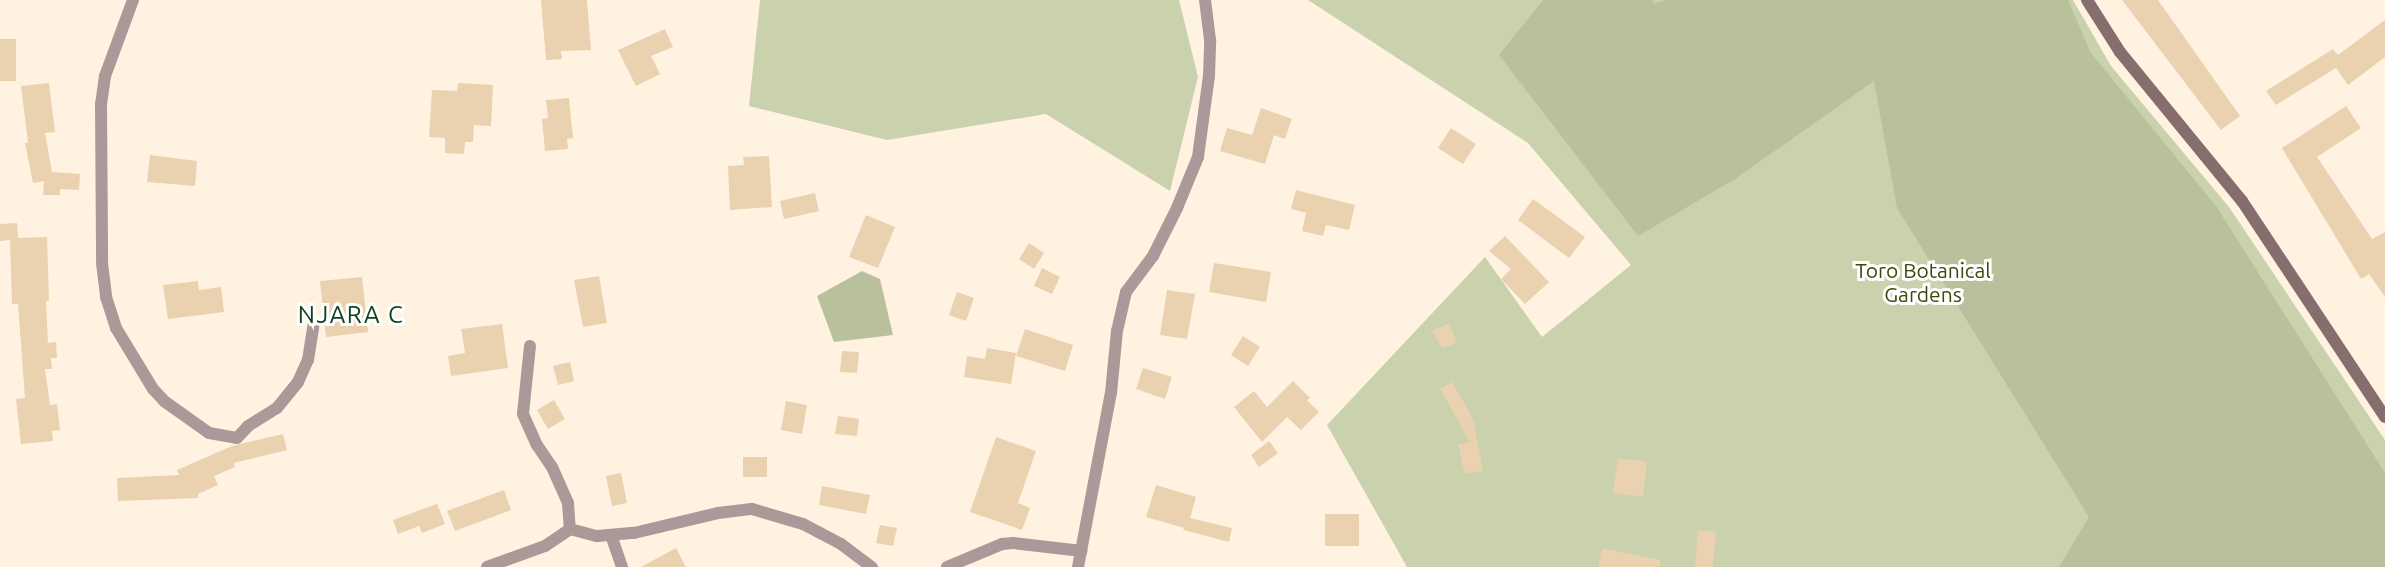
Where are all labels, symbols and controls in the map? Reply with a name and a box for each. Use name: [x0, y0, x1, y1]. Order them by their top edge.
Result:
park label: Toro Botanical Gardens: [1855, 257, 1991, 307]
district label: NJARA C: [298, 301, 404, 329]

